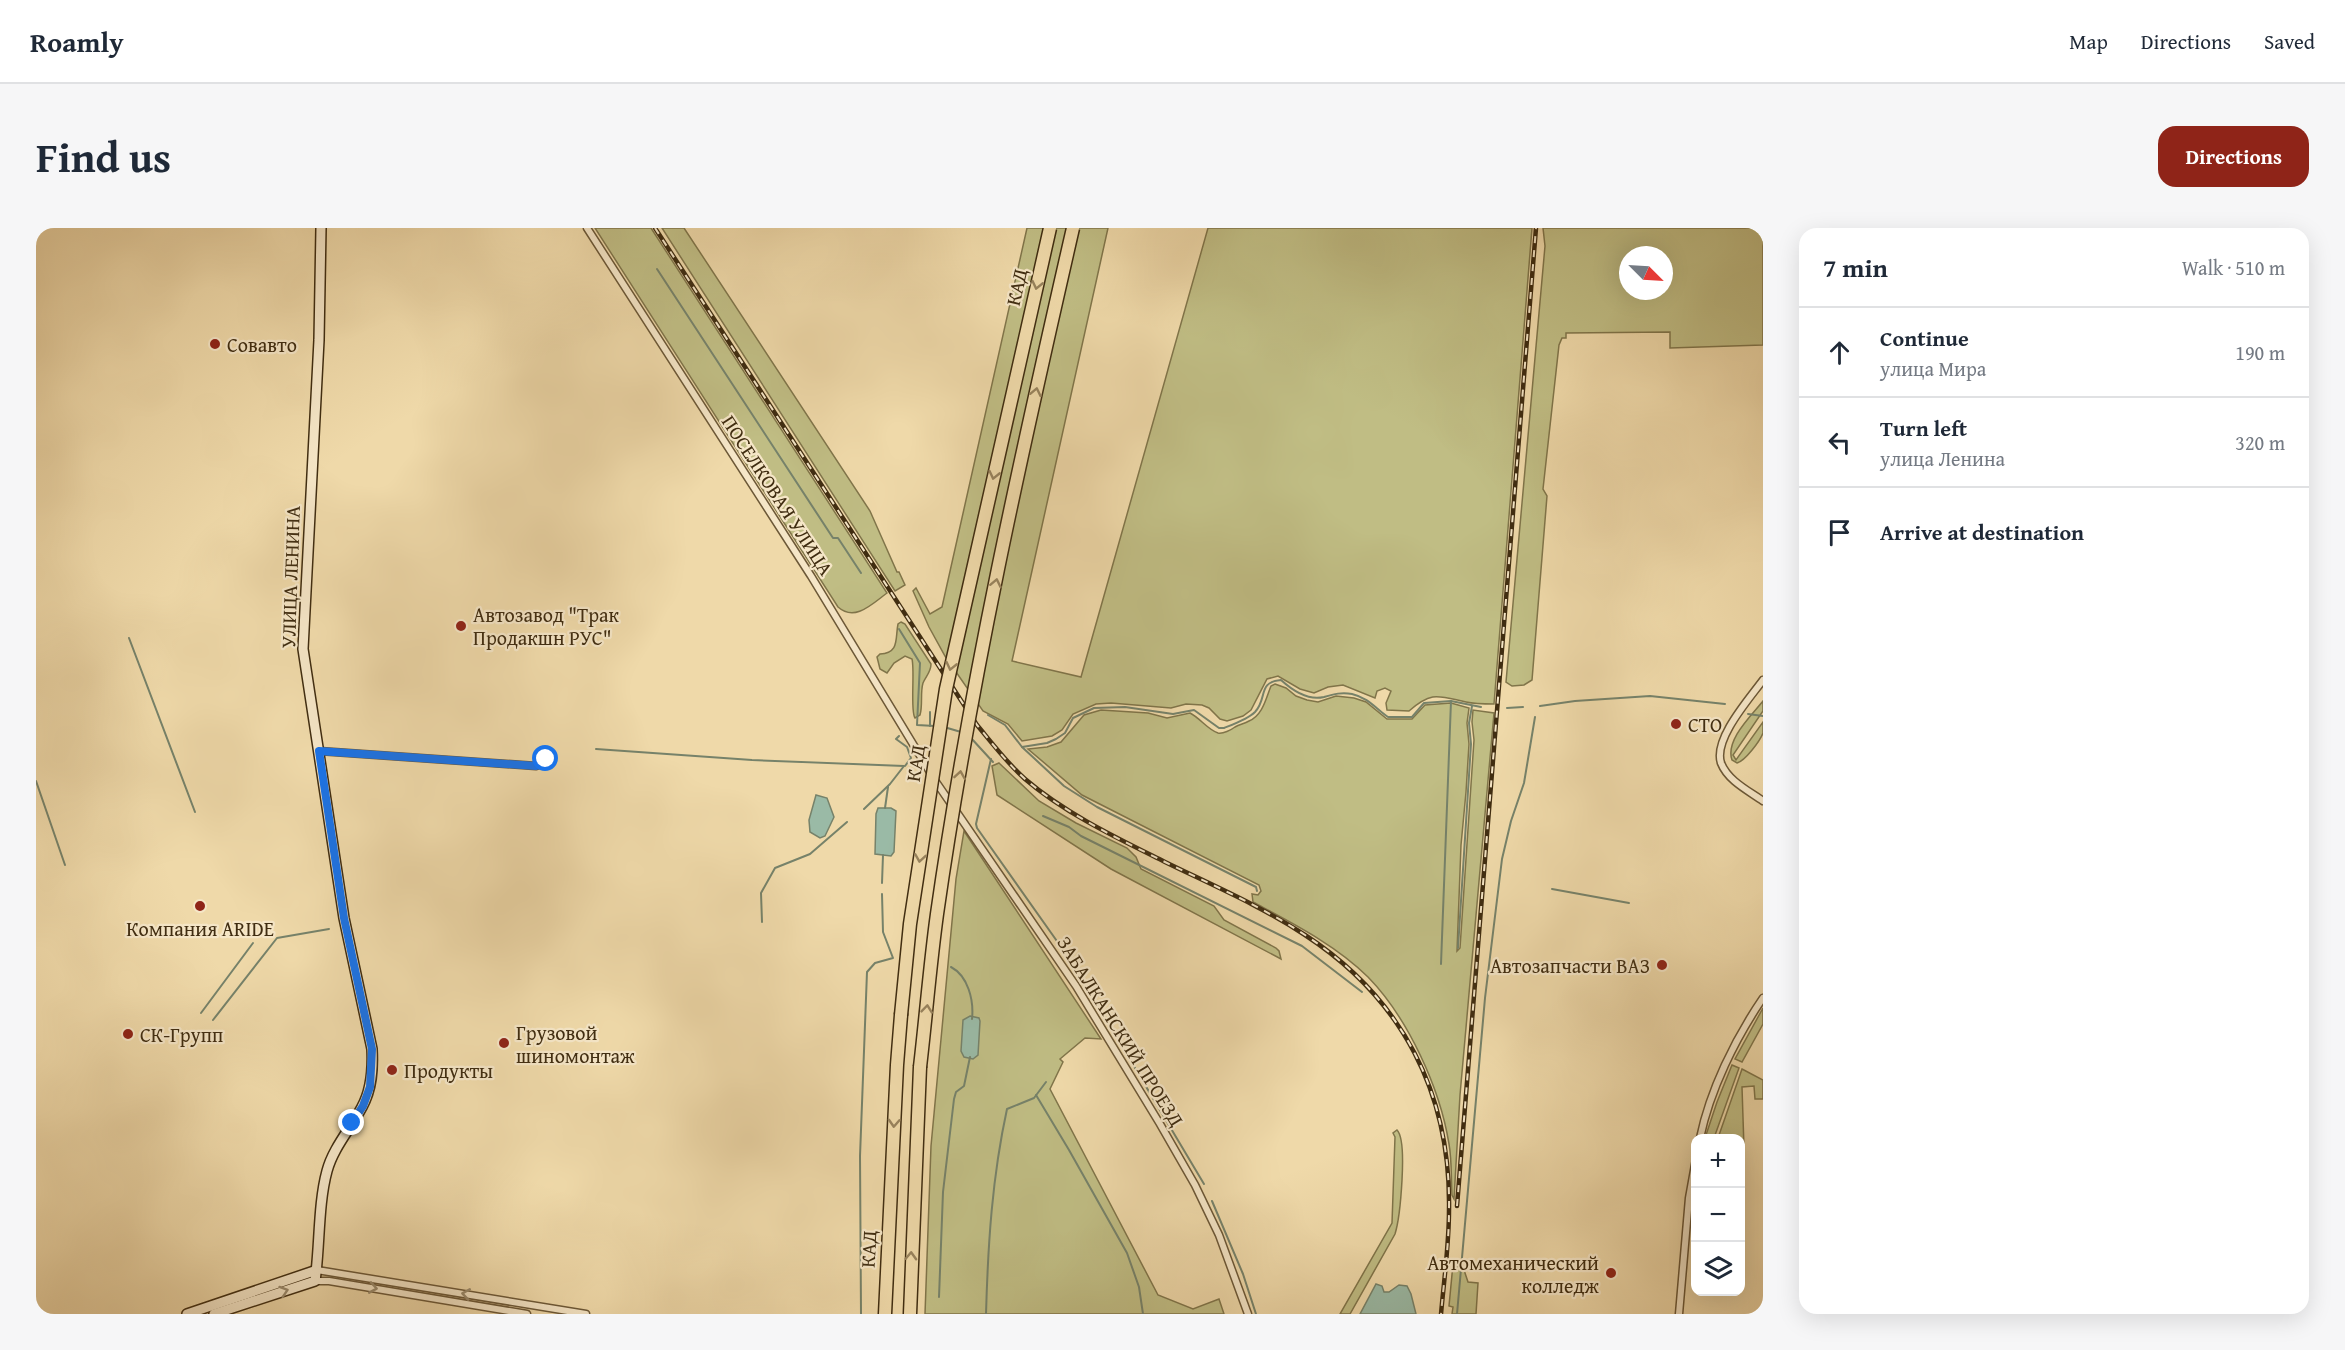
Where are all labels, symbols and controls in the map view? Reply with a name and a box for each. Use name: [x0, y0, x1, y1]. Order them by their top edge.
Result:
text: Roamly: [30, 21, 124, 62]
text: Map: [2069, 26, 2108, 57]
text: Directions: [2141, 26, 2231, 57]
text: Saved: [2264, 26, 2315, 57]
text: Find us: [36, 126, 171, 187]
button: Directions: [2158, 126, 2309, 187]
north arrow: [1619, 246, 1673, 300]
text: 7 min: [1823, 248, 1888, 287]
text: Walk · 510 m: [2182, 253, 2285, 282]
street label: КАД: [998, 265, 1034, 308]
one-way arrow: [1031, 280, 1044, 290]
text: Continue: [1880, 322, 1969, 354]
place label: Совавто: [227, 330, 297, 359]
icon: ahead: [1823, 336, 1856, 369]
marker: Совавто: [208, 337, 222, 351]
text: 190 m: [2235, 338, 2285, 367]
text: улица Мира: [1880, 354, 1986, 383]
one-way arrow: [1029, 387, 1042, 397]
street label: ПОСЕЛКОВАЯ УЛИЦА: [715, 409, 841, 581]
text: Turn left: [1880, 412, 1967, 444]
icon: left: [1823, 426, 1856, 459]
text: 320 m: [2235, 428, 2285, 457]
text: улица Ленина: [1880, 444, 2005, 473]
one-way arrow: [988, 470, 1001, 480]
street label: УЛИЦА ЛЕНИНА: [273, 505, 307, 649]
icon: arrive: [1823, 516, 1856, 549]
text: Arrive at destination: [1880, 516, 2084, 548]
one-way arrow: [989, 578, 1002, 588]
place label: Автозавод "Трак Продакшн РУС": [473, 600, 619, 652]
marker: Автозавод "Трак Продакшн РУС": [454, 619, 468, 633]
one-way arrow: [946, 660, 959, 670]
place label: СТО: [1688, 710, 1722, 739]
marker: СТО: [1669, 717, 1683, 731]
street label: КАД: [898, 742, 932, 784]
route start: [532, 745, 558, 771]
one-way arrow: [953, 770, 966, 780]
one-way arrow: [915, 853, 927, 863]
marker: Компания ARIDE: [193, 899, 207, 913]
place label: Компания ARIDE: [126, 914, 274, 943]
street label: ЗАБАЛКАНСКИЙ ПРОЕЗД: [1050, 930, 1192, 1132]
place label: Автозапчасти ВАЗ: [1490, 951, 1650, 980]
marker: Автозапчасти ВАЗ: [1655, 958, 1669, 972]
one-way arrow: [920, 1005, 933, 1014]
place label: Грузовой шиномонтаж: [516, 1018, 635, 1070]
place label: СК-Групп: [140, 1020, 223, 1049]
marker: СК-Групп: [121, 1027, 135, 1041]
marker: Грузовой шиномонтаж: [497, 1036, 511, 1050]
place label: Продукты: [404, 1056, 493, 1085]
marker: Продукты: [385, 1063, 399, 1077]
route end: [338, 1109, 364, 1135]
one-way arrow: [887, 1118, 900, 1127]
map controls: [1691, 1134, 1745, 1296]
button: +: [1691, 1134, 1745, 1188]
button: −: [1691, 1188, 1745, 1242]
street label: КАД: [853, 1229, 883, 1268]
button: layers: [1691, 1242, 1745, 1296]
place label: Автомеханический колледж: [1427, 1248, 1599, 1300]
one-way arrow: [905, 1251, 918, 1260]
marker: Автомеханический колледж: [1604, 1266, 1618, 1280]
one-way arrow: [368, 1282, 378, 1294]
one-way arrow: [278, 1285, 289, 1298]
one-way arrow: [461, 1288, 471, 1301]

